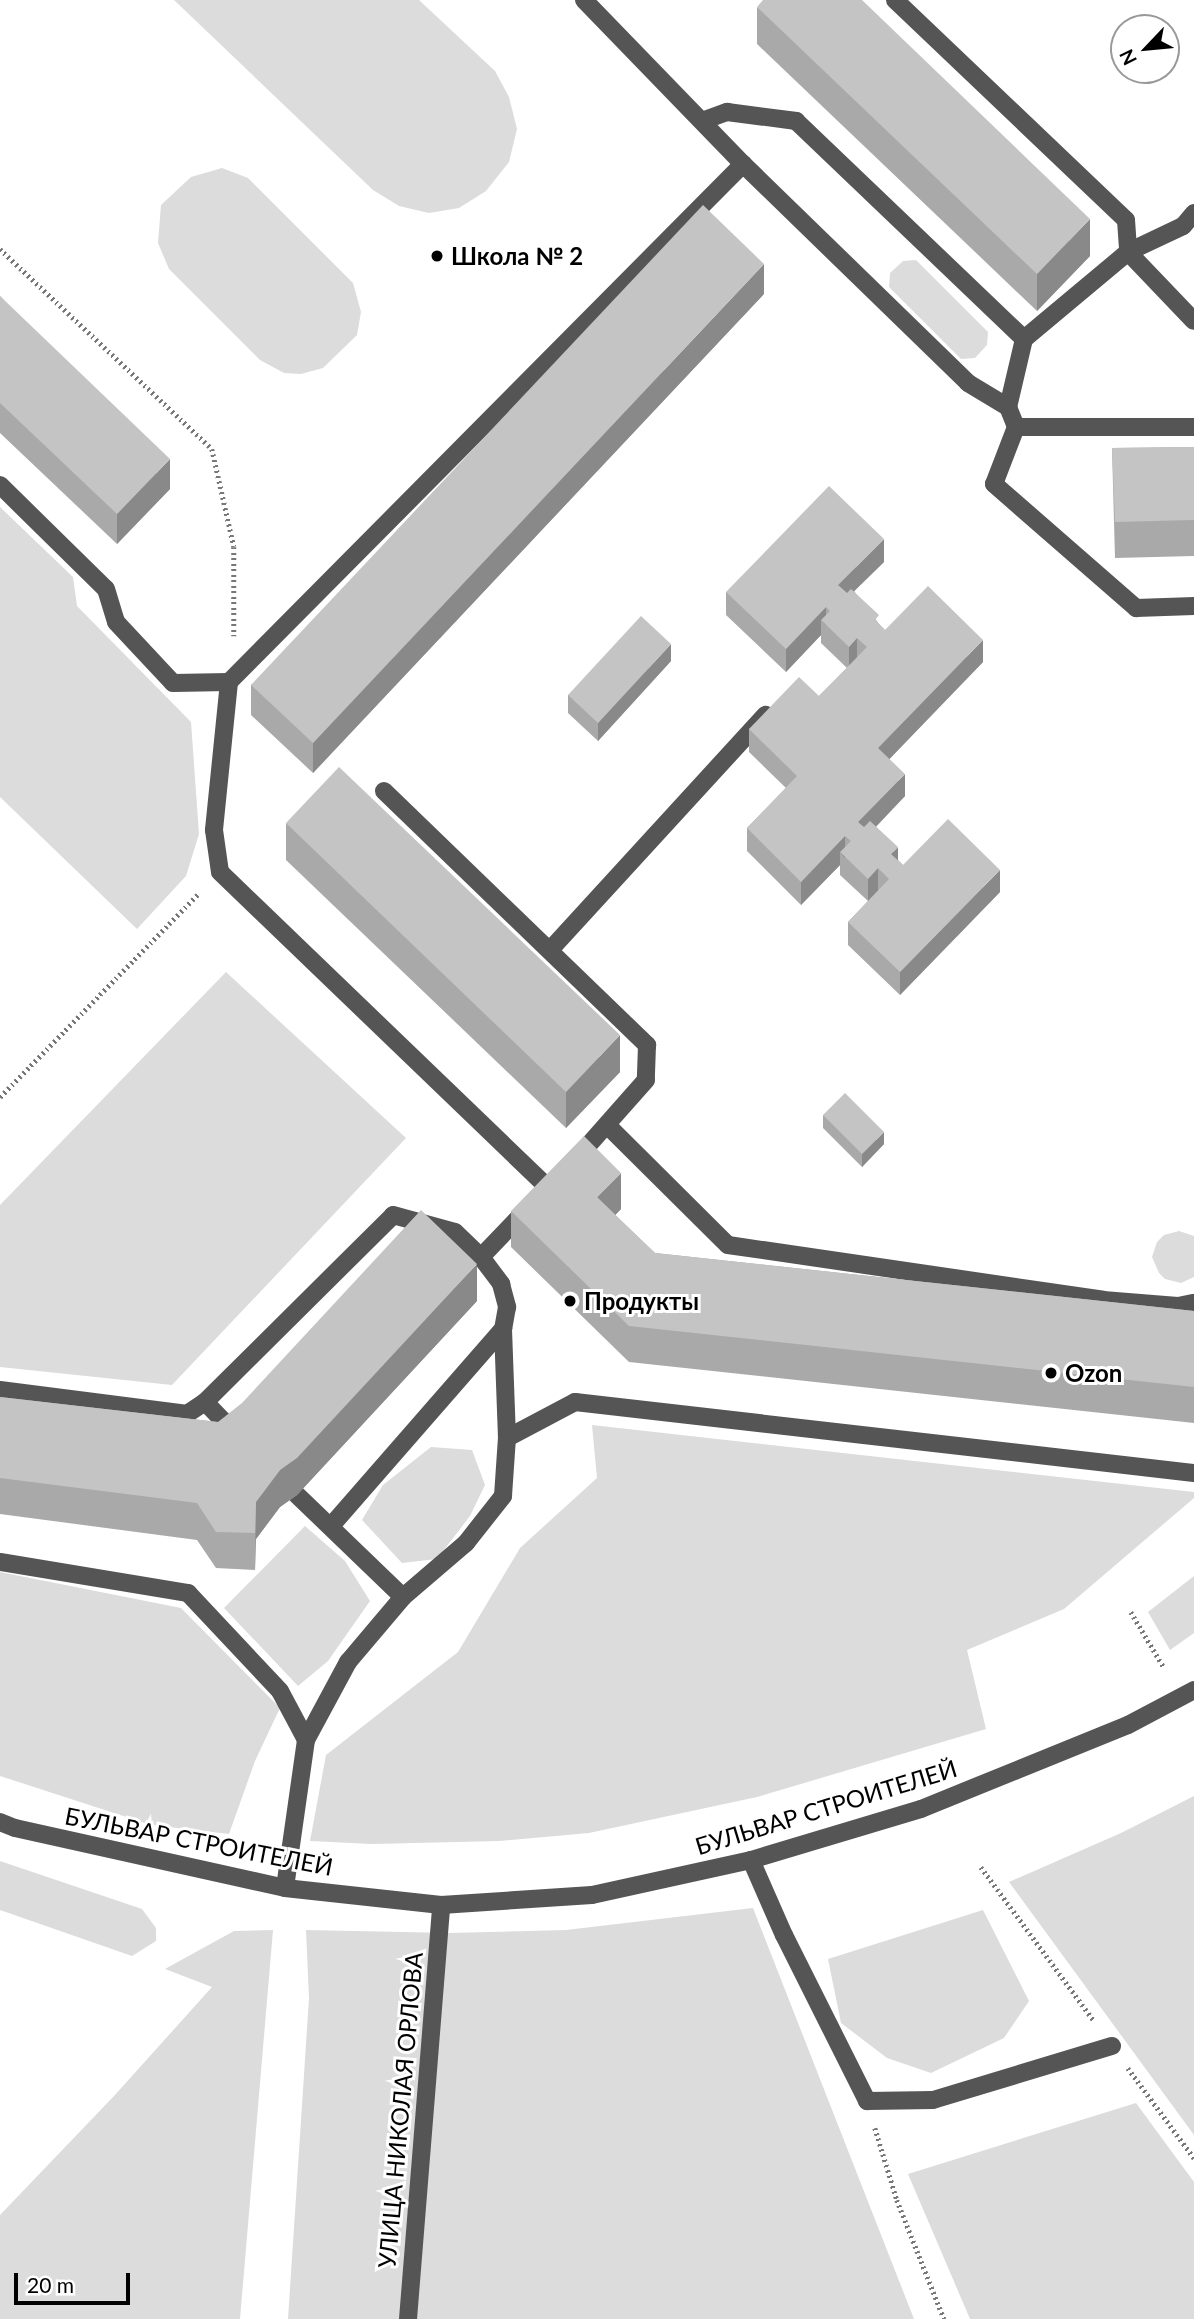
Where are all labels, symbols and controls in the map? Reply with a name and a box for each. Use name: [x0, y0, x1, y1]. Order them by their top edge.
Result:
north arrow: [1110, 14, 1180, 84]
text: N: [1114, 46, 1141, 69]
place label: Школа № 2: [451, 242, 583, 270]
marker: Школа № 2: [429, 248, 445, 264]
place label: Продукты: [584, 1287, 699, 1315]
marker: Продукты: [562, 1293, 578, 1309]
place label: Ozon: [1065, 1359, 1122, 1387]
marker: Ozon: [1043, 1365, 1059, 1381]
street label: БУЛЬВАР СТРОИТЕЛЕЙ: [692, 1753, 960, 1861]
street label: БУЛЬВАР СТРОИТЕЛЕЙ: [63, 1801, 335, 1881]
street label: УЛИЦА НИКОЛАЯ ОРЛОВА: [372, 1951, 428, 2269]
scale bar: [18, 2260, 133, 2304]
text: 20 m: [27, 2272, 74, 2297]

